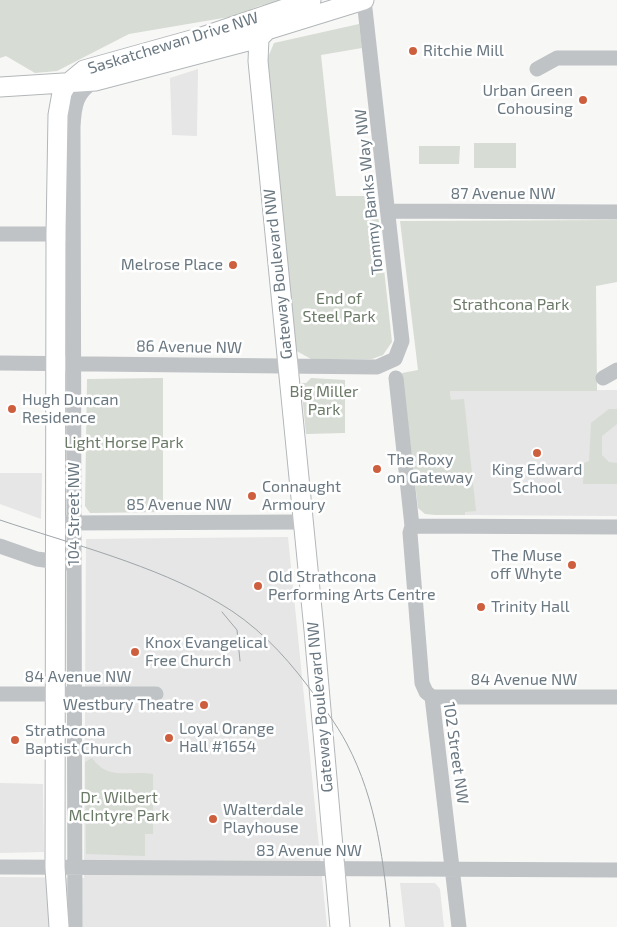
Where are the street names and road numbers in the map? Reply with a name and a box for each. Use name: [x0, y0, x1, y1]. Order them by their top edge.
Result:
street label: Saskatchewan Drive NW: [85, 8, 261, 78]
street label: Tommy Banks Way NW: [351, 108, 387, 276]
street label: 87 Avenue NW: [450, 184, 556, 204]
street label: Gateway Boulevard NW: [259, 188, 297, 360]
street label: 86 Avenue NW: [136, 336, 242, 358]
street label: 104 Street NW: [64, 462, 84, 566]
street label: 85 Avenue NW: [126, 495, 232, 515]
street label: Gateway Boulevard NW: [303, 621, 337, 793]
street label: 84 Avenue NW: [25, 667, 131, 687]
street label: 84 Avenue NW: [471, 670, 577, 690]
street label: 102 Street NW: [439, 701, 473, 805]
street label: 83 Avenue NW: [256, 841, 362, 861]

